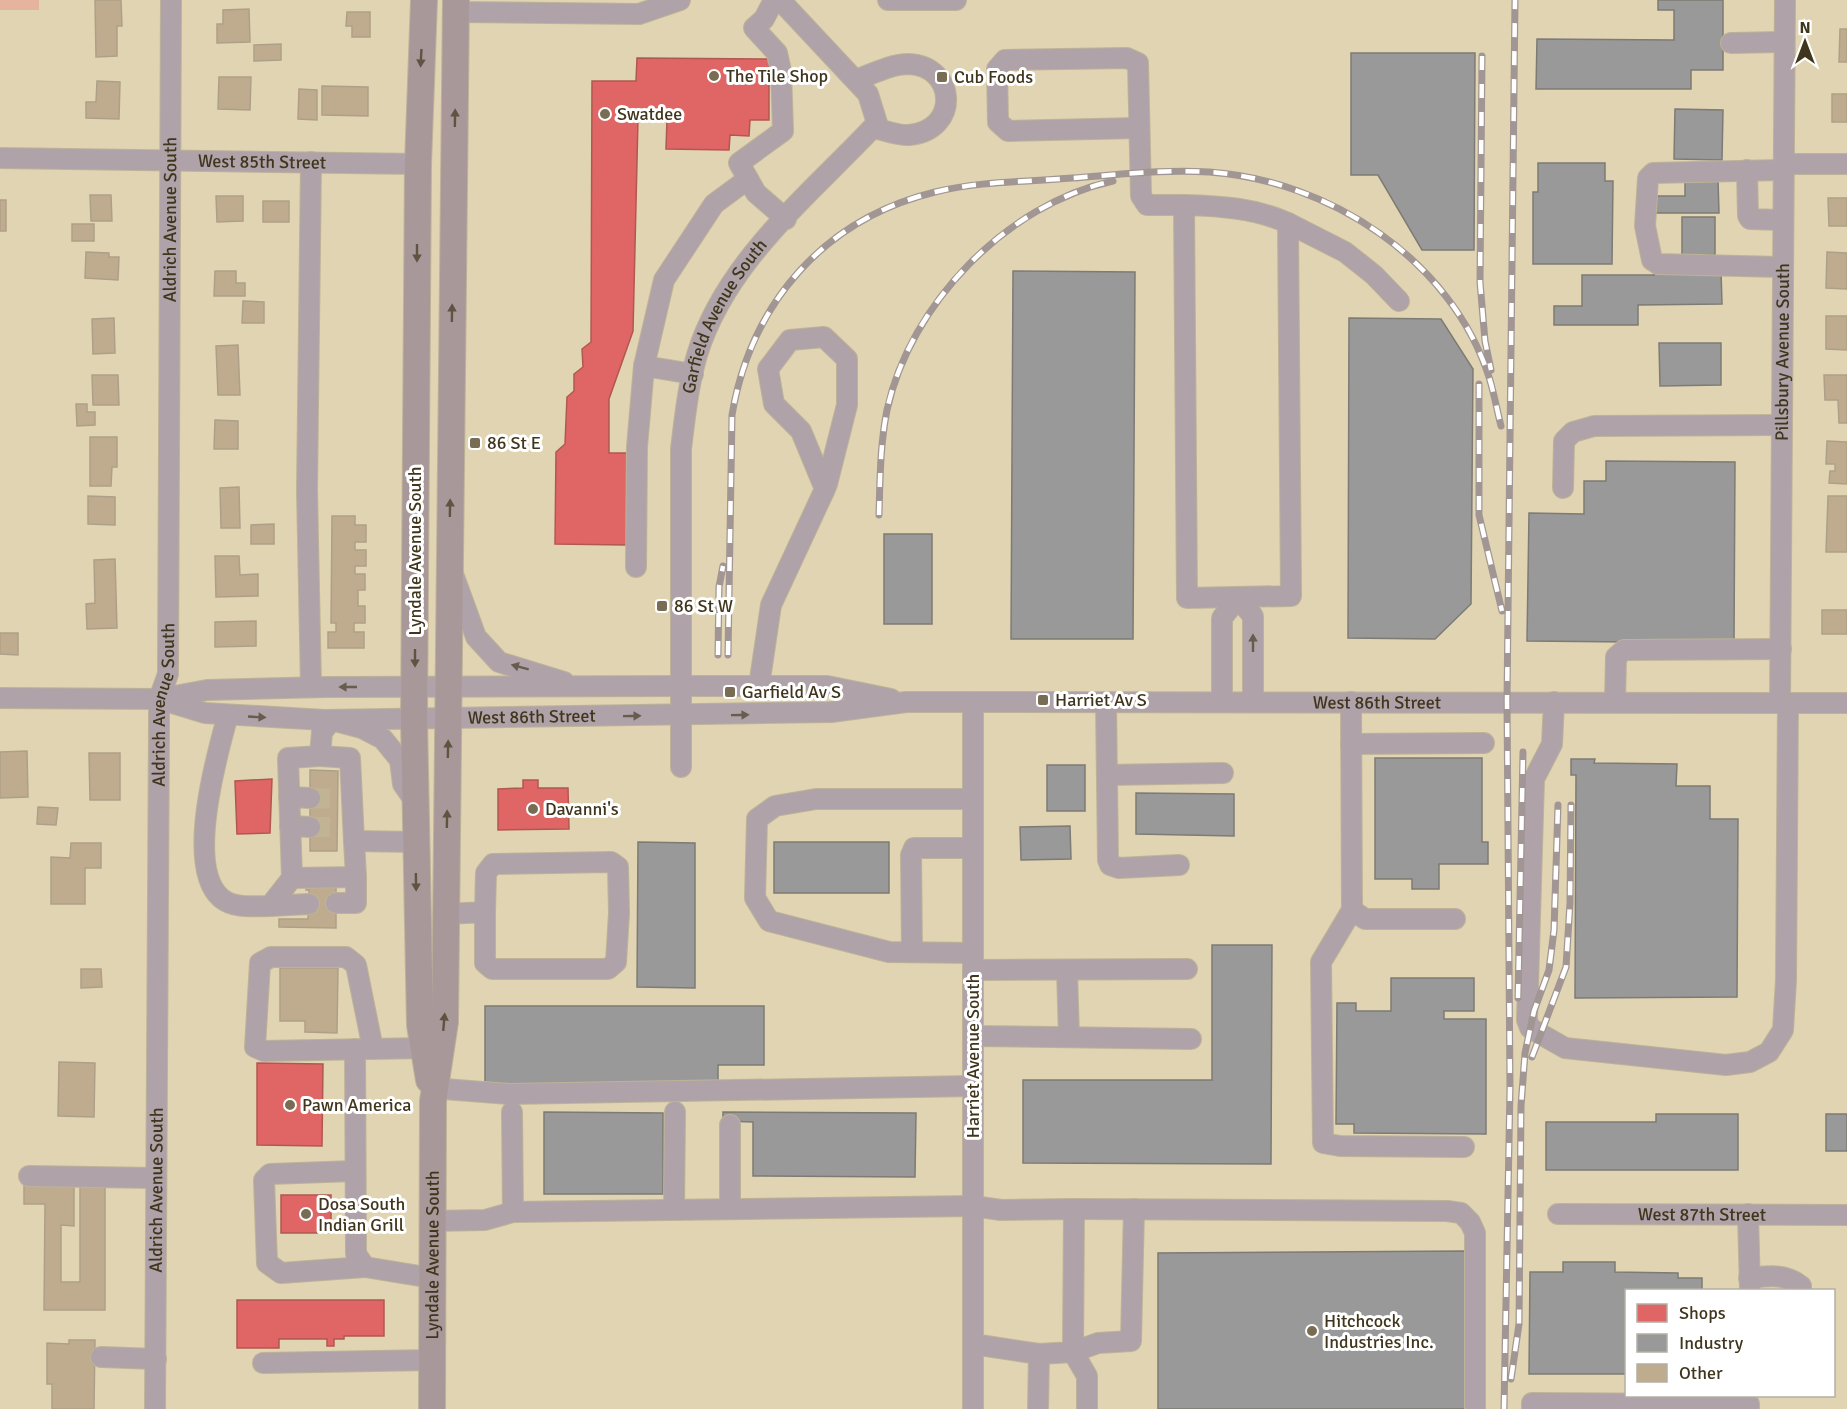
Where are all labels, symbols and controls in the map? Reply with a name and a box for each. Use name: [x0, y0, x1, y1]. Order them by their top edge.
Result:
north arrow: [1775, 12, 1835, 72]
text: N: [1799, 18, 1811, 38]
one-way arrow: [416, 49, 425, 68]
place label: The Tile Shop: [726, 65, 828, 87]
place label: Cub Foods: [954, 66, 1033, 88]
marker: The Tile Shop: [707, 69, 721, 83]
marker: Cub Foods: [935, 70, 949, 84]
place label: Swatdee: [617, 103, 682, 125]
marker: Swatdee: [598, 107, 612, 121]
one-way arrow: [450, 109, 460, 128]
street label: Aldrich Avenue South: [159, 137, 181, 302]
street label: West 85th Street: [198, 150, 326, 174]
street label: Garfield Avenue South: [678, 234, 772, 395]
one-way arrow: [412, 244, 422, 263]
street label: Pillsbury Avenue South: [1771, 263, 1794, 441]
one-way arrow: [448, 304, 457, 323]
place label: 86 St E: [487, 432, 541, 454]
marker: 86 St E: [468, 436, 482, 450]
street label: Lyndale Avenue South: [404, 466, 426, 636]
one-way arrow: [445, 499, 455, 518]
place label: 86 St W: [674, 595, 733, 617]
marker: 86 St W: [655, 599, 669, 613]
street label: Aldrich Avenue South: [148, 623, 179, 787]
one-way arrow: [1248, 634, 1258, 653]
one-way arrow: [410, 649, 420, 668]
one-way arrow: [510, 662, 529, 672]
place label: Garfield Av S: [742, 681, 841, 703]
one-way arrow: [338, 682, 357, 692]
marker: Garfield Av S: [723, 685, 737, 699]
place label: Harriet Av S: [1055, 689, 1147, 711]
street label: West 86th Street: [1313, 691, 1441, 714]
marker: Harriet Av S: [1036, 693, 1050, 707]
street label: West 86th Street: [467, 705, 596, 729]
one-way arrow: [731, 710, 750, 719]
one-way arrow: [248, 712, 267, 721]
one-way arrow: [623, 712, 642, 721]
one-way arrow: [443, 740, 452, 759]
place label: Davanni's: [545, 798, 619, 820]
marker: Davanni's: [526, 802, 540, 816]
one-way arrow: [442, 809, 452, 828]
one-way arrow: [411, 873, 421, 892]
street label: Harriet Avenue South: [962, 974, 984, 1138]
one-way arrow: [439, 1013, 449, 1032]
place label: Pawn America: [302, 1094, 411, 1116]
marker: Pawn America: [283, 1098, 297, 1112]
street label: Aldrich Avenue South: [145, 1107, 168, 1273]
street label: Lyndale Avenue South: [421, 1170, 444, 1340]
place label: Dosa South Indian Grill: [318, 1193, 405, 1236]
street label: West 87th Street: [1638, 1203, 1766, 1226]
marker: Dosa South Indian Grill: [299, 1207, 313, 1221]
legend: [1625, 1289, 1835, 1397]
text: Shops: [1679, 1302, 1726, 1324]
place label: Hitchcock Industries Inc.: [1324, 1310, 1434, 1353]
marker: Hitchcock Industries Inc.: [1305, 1324, 1319, 1338]
text: Industry: [1679, 1332, 1744, 1354]
text: Other: [1679, 1362, 1723, 1384]

